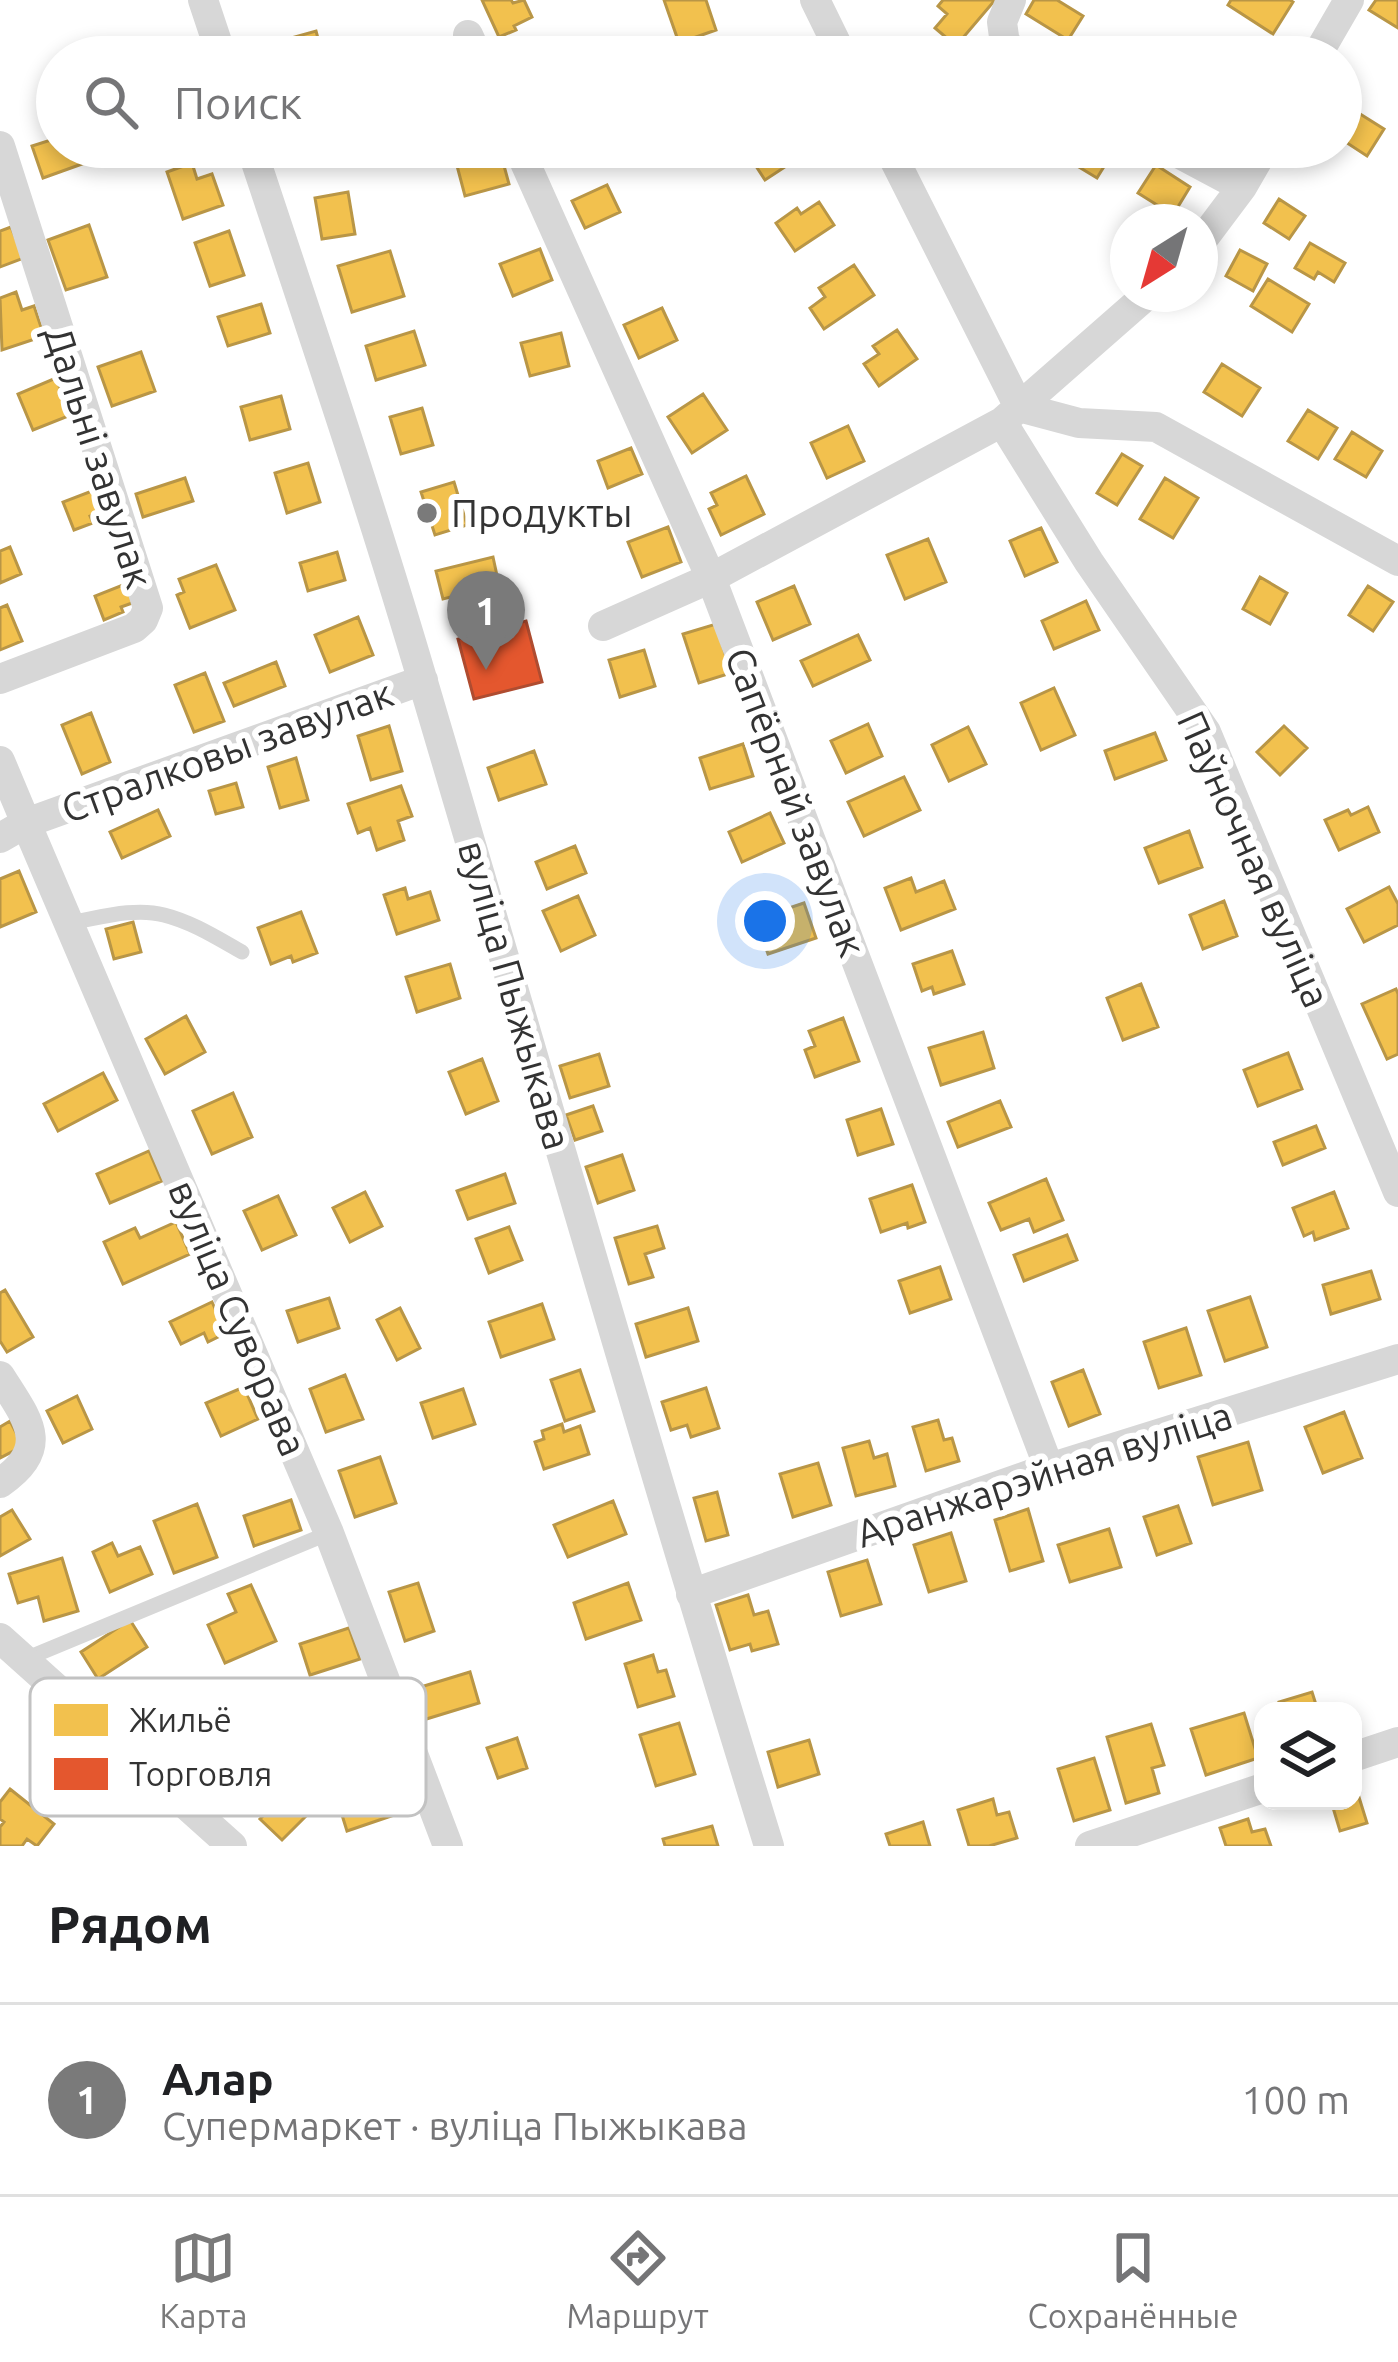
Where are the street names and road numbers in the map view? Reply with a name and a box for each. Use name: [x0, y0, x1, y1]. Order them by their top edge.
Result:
street label: Дальні завулак: [37, 320, 162, 593]
street label: Сапёрнай завулак: [718, 642, 875, 962]
street label: Стралковы завулак: [55, 671, 398, 830]
street label: Паўночная вуліца: [1170, 704, 1339, 1013]
street label: вуліца Пыжыкава: [451, 836, 580, 1154]
street label: вуліца Суворава: [161, 1174, 316, 1462]
street label: Аранжарэйная вуліца: [851, 1393, 1237, 1555]

